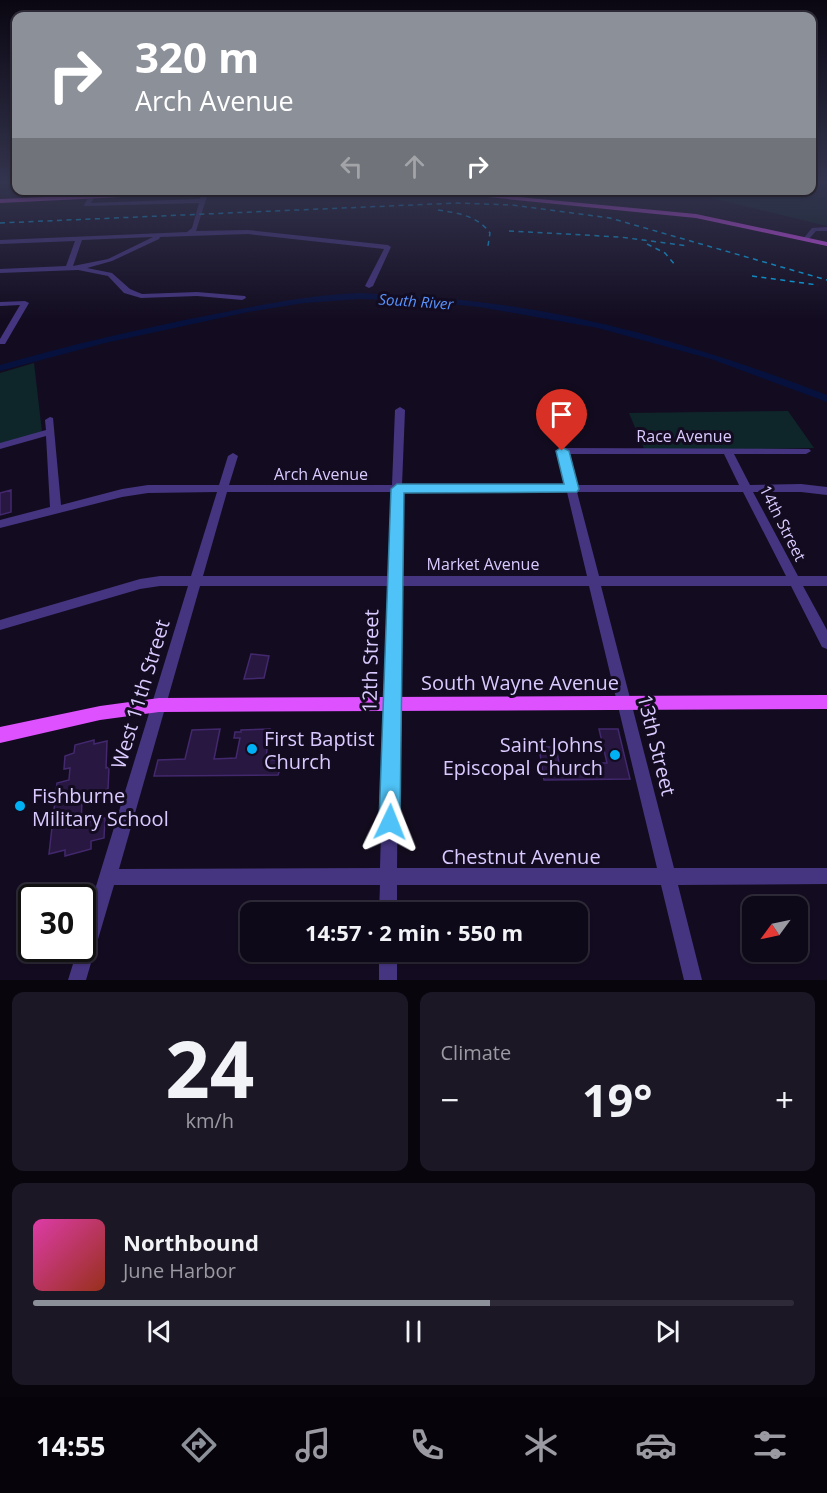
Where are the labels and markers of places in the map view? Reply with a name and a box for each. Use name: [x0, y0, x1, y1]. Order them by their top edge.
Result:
pin: [536, 389, 587, 451]
place label: First Baptist Church: [264, 725, 375, 775]
place label: Saint Johns Episcopal Church: [443, 731, 603, 781]
marker: First Baptist Church: [245, 742, 259, 756]
marker: Saint Johns Episcopal Church: [608, 748, 622, 762]
place label: Fishburne Military School: [32, 782, 169, 832]
marker: Fishburne Military School: [13, 799, 27, 813]

